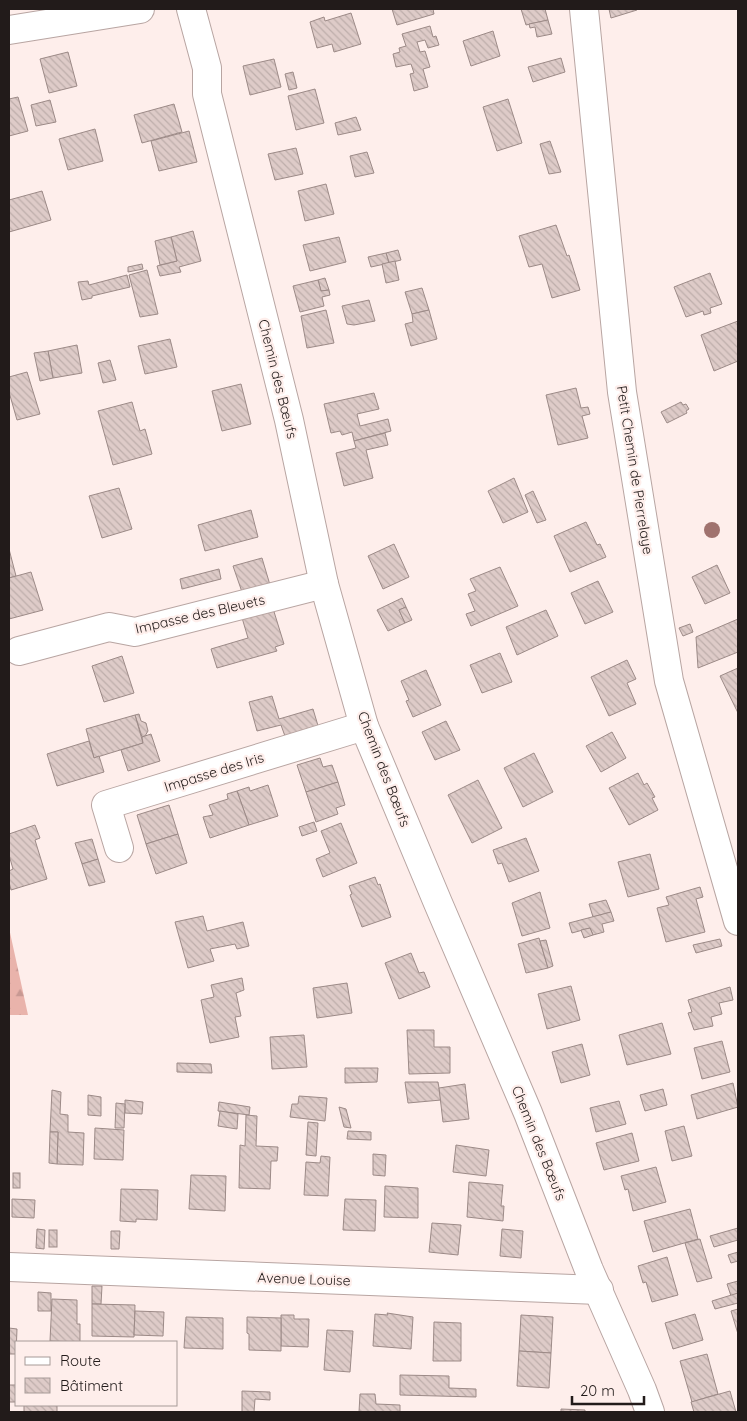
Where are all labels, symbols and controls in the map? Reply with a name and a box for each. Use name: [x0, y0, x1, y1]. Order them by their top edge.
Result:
street label: Chemin des Bœufs: [254, 317, 302, 441]
street label: Petit Chemin de Pierrelaye: [613, 384, 657, 556]
street label: Impasse des Bleuets: [133, 590, 267, 638]
street label: Chemin des Bœufs: [354, 709, 414, 829]
street label: Impasse des Iris: [162, 748, 266, 796]
street label: Chemin des Bœufs: [508, 1083, 570, 1203]
street label: Avenue Louise: [257, 1268, 351, 1290]
legend: [15, 1341, 178, 1406]
text: Route: [60, 1351, 101, 1370]
scale bar: [572, 1374, 644, 1406]
text: Bâtiment: [60, 1376, 123, 1395]
text: 20 m: [580, 1381, 615, 1400]

